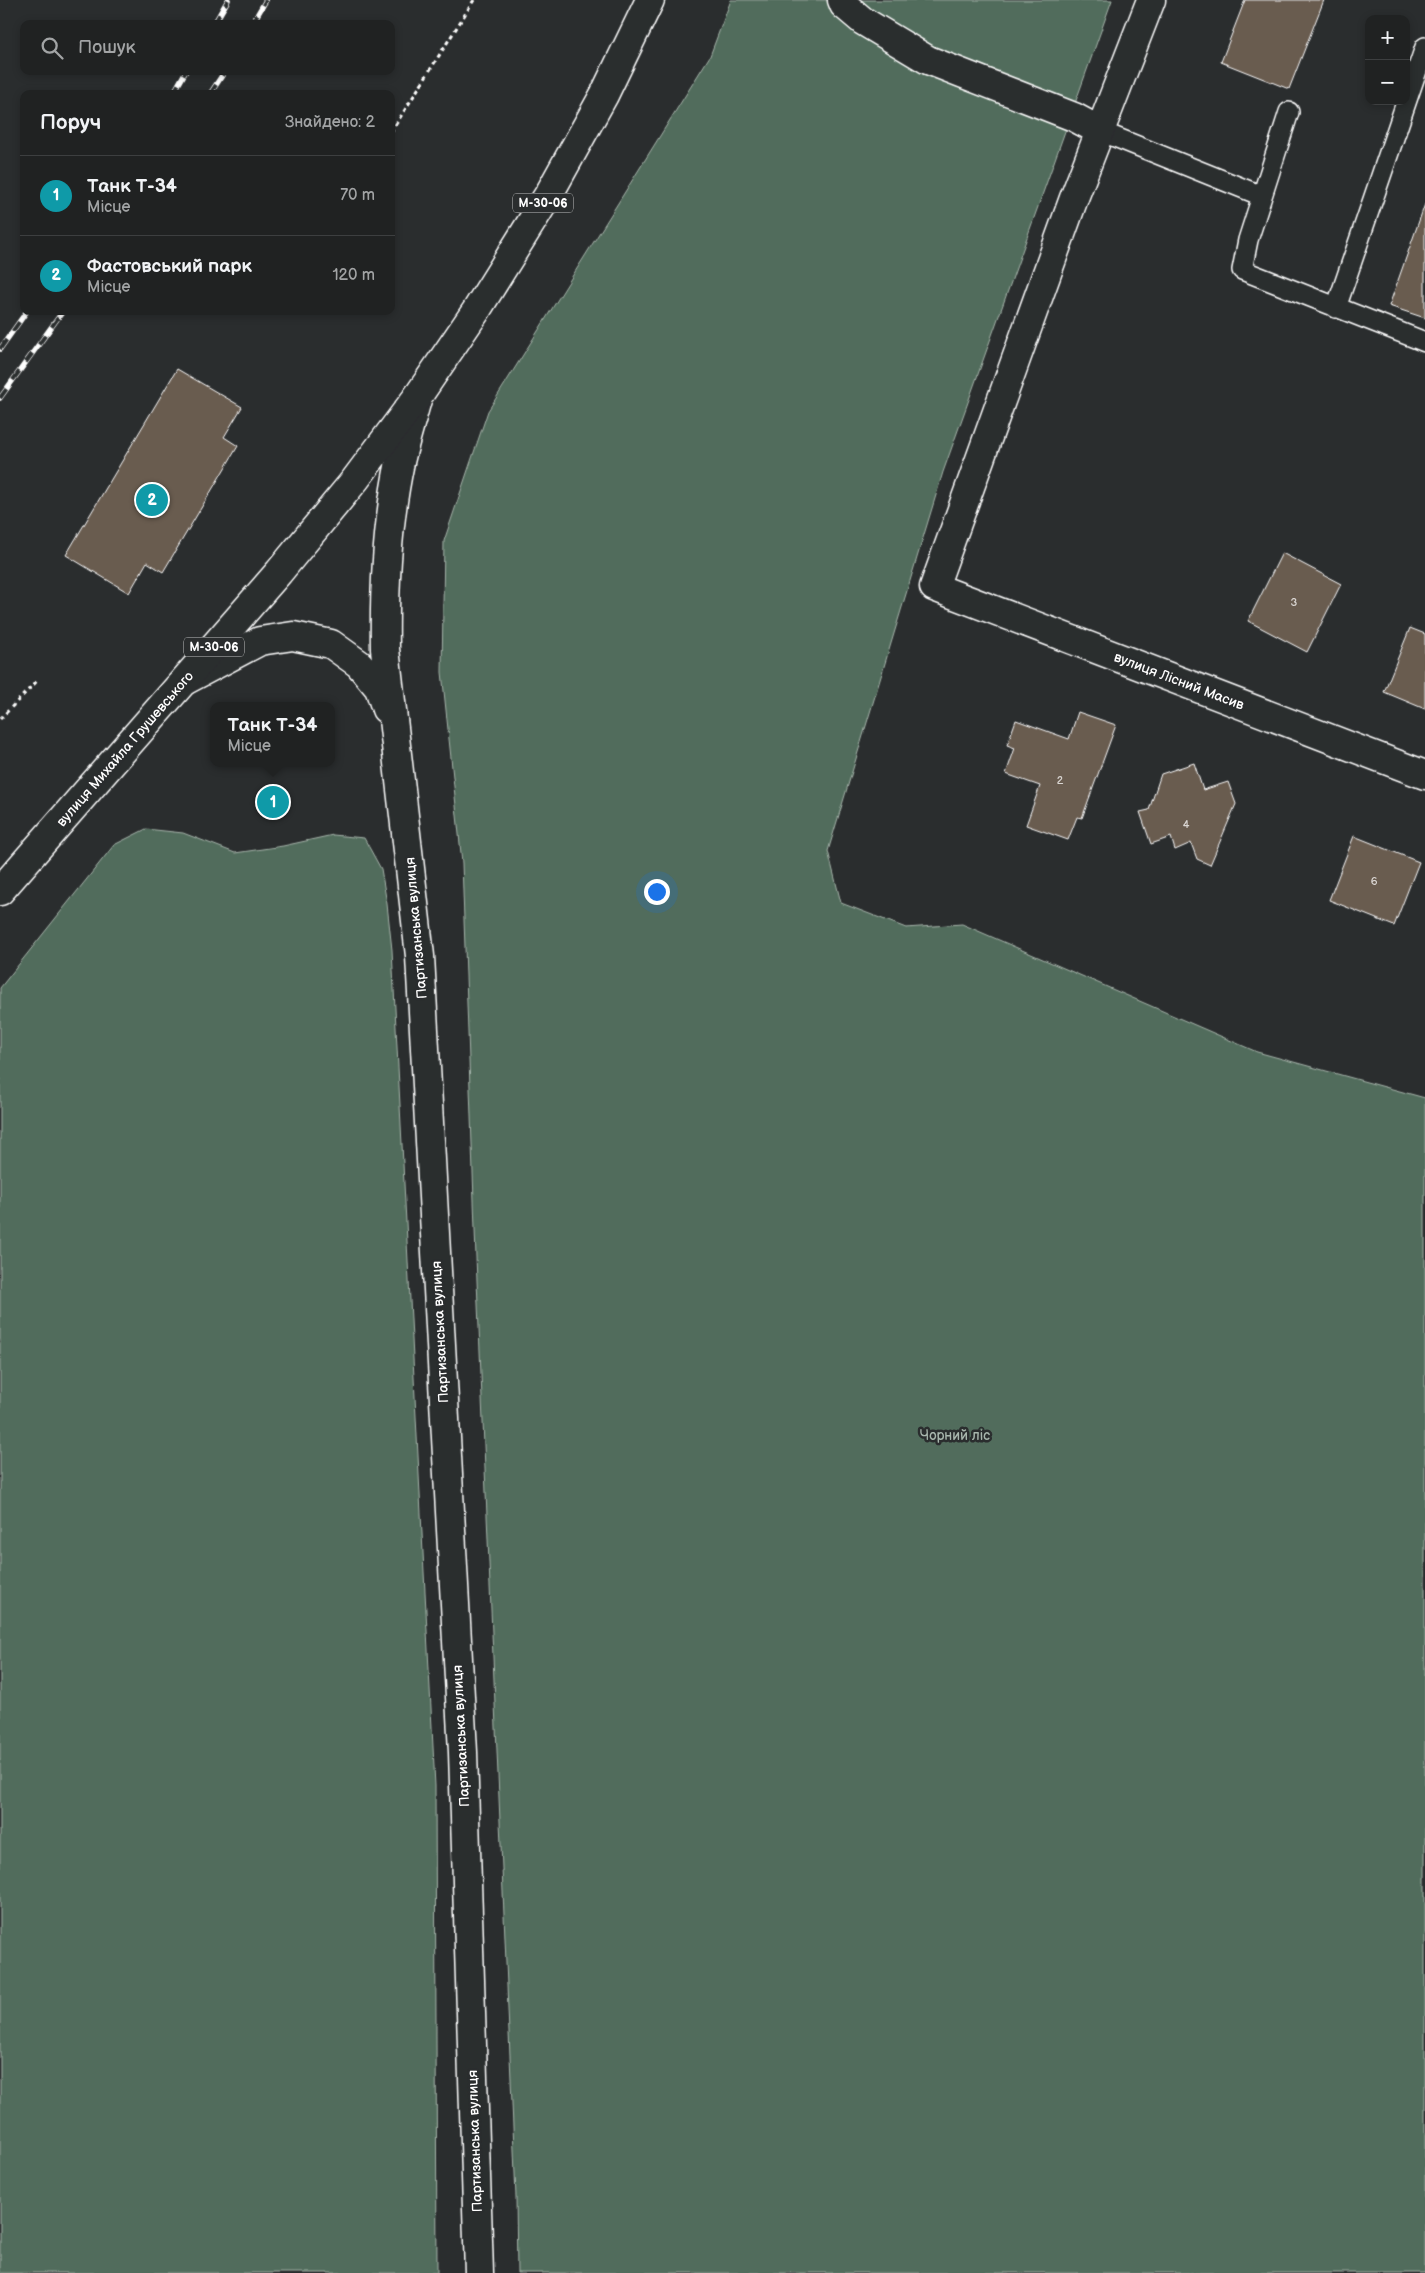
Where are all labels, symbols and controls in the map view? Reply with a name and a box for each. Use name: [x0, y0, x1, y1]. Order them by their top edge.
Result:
map controls: [1365, 15, 1410, 105]
button: +: [1365, 15, 1410, 60]
search box: [20, 20, 395, 75]
icon: search: [38, 34, 66, 62]
text: Пошук: [78, 36, 136, 59]
button: −: [1365, 60, 1410, 105]
text: Поруч: [40, 110, 101, 135]
text: Знайдено: 2: [285, 113, 375, 132]
text: Танк Т-34: [87, 175, 177, 198]
text: 1: [53, 186, 59, 205]
text: 70 m: [340, 186, 375, 205]
road number: М-30-06: [513, 194, 573, 212]
text: Місце: [87, 198, 131, 217]
text: Фастовський парк: [87, 255, 252, 278]
text: 2: [51, 266, 61, 285]
text: 120 m: [332, 266, 375, 285]
text: Місце: [87, 278, 131, 297]
pin: 2: [136, 481, 168, 519]
house number: 3: [1291, 596, 1298, 609]
road number: М-30-06: [184, 638, 244, 656]
street label: вулиця Лісний Масив: [1112, 648, 1247, 714]
street label: вулиця Михайла Грушевського: [53, 668, 197, 830]
popup: [210, 702, 335, 767]
text: Танк Т-34: [227, 714, 318, 737]
text: Місце: [227, 737, 271, 756]
house number: 2: [1057, 774, 1064, 787]
pin: 1: [257, 783, 289, 821]
house number: 4: [1183, 818, 1190, 831]
street label: Партизанська вулиця: [401, 856, 431, 1000]
house number: 6: [1371, 875, 1378, 888]
your location: [644, 879, 670, 905]
street label: Партизанська вулиця: [428, 1260, 452, 1403]
park label: Чорний ліс: [920, 1427, 990, 1444]
street label: Партизанська вулиця: [449, 1664, 473, 1807]
street label: Партизанська вулиця: [464, 2069, 486, 2212]

